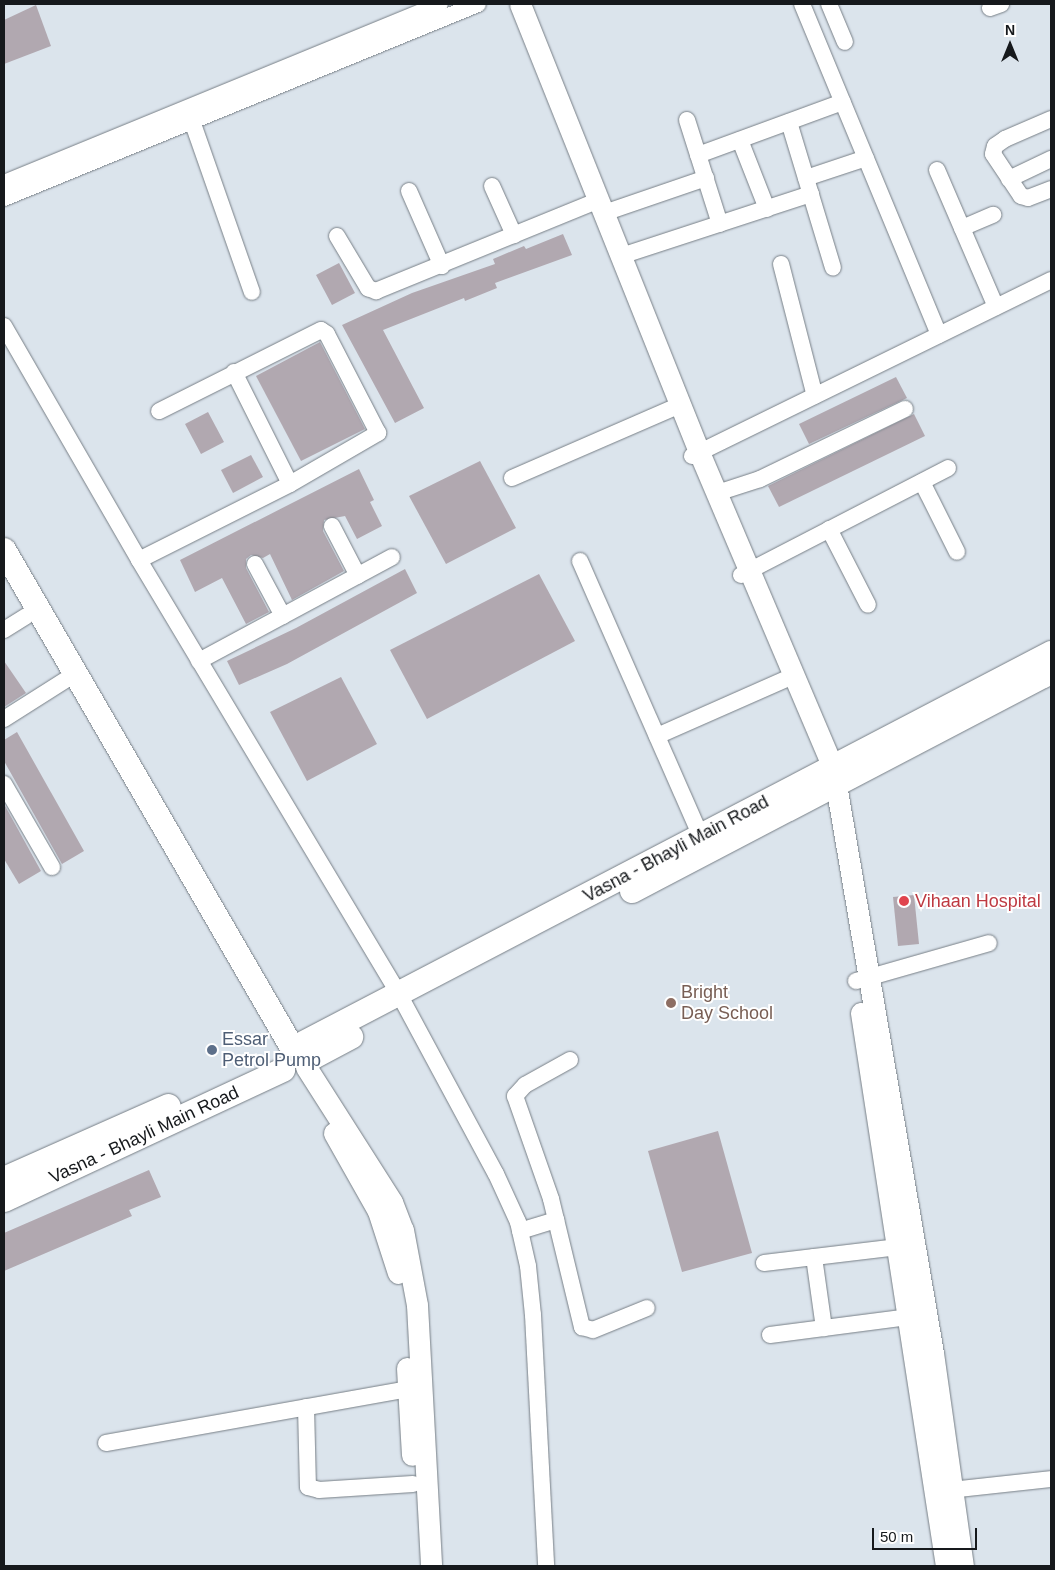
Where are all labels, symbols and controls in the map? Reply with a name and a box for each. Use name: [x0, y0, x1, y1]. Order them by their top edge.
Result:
north arrow: [985, 20, 1035, 70]
text: N: [1005, 22, 1015, 38]
street label: Vasna - Bhayli Main Road: [580, 791, 772, 907]
place label: Vihaan Hospital: [915, 890, 1041, 912]
marker: Vihaan Hospital: [897, 894, 911, 908]
place label: Bright Day School: [681, 982, 773, 1024]
marker: Bright Day School: [665, 997, 677, 1009]
place label: Essar Petrol Pump: [222, 1029, 321, 1072]
marker: Essar Petrol Pump: [206, 1044, 218, 1056]
street label: Vasna - Bhayli Main Road: [46, 1082, 242, 1188]
scale bar: [875, 1518, 980, 1550]
text: 50 m: [880, 1528, 913, 1545]

